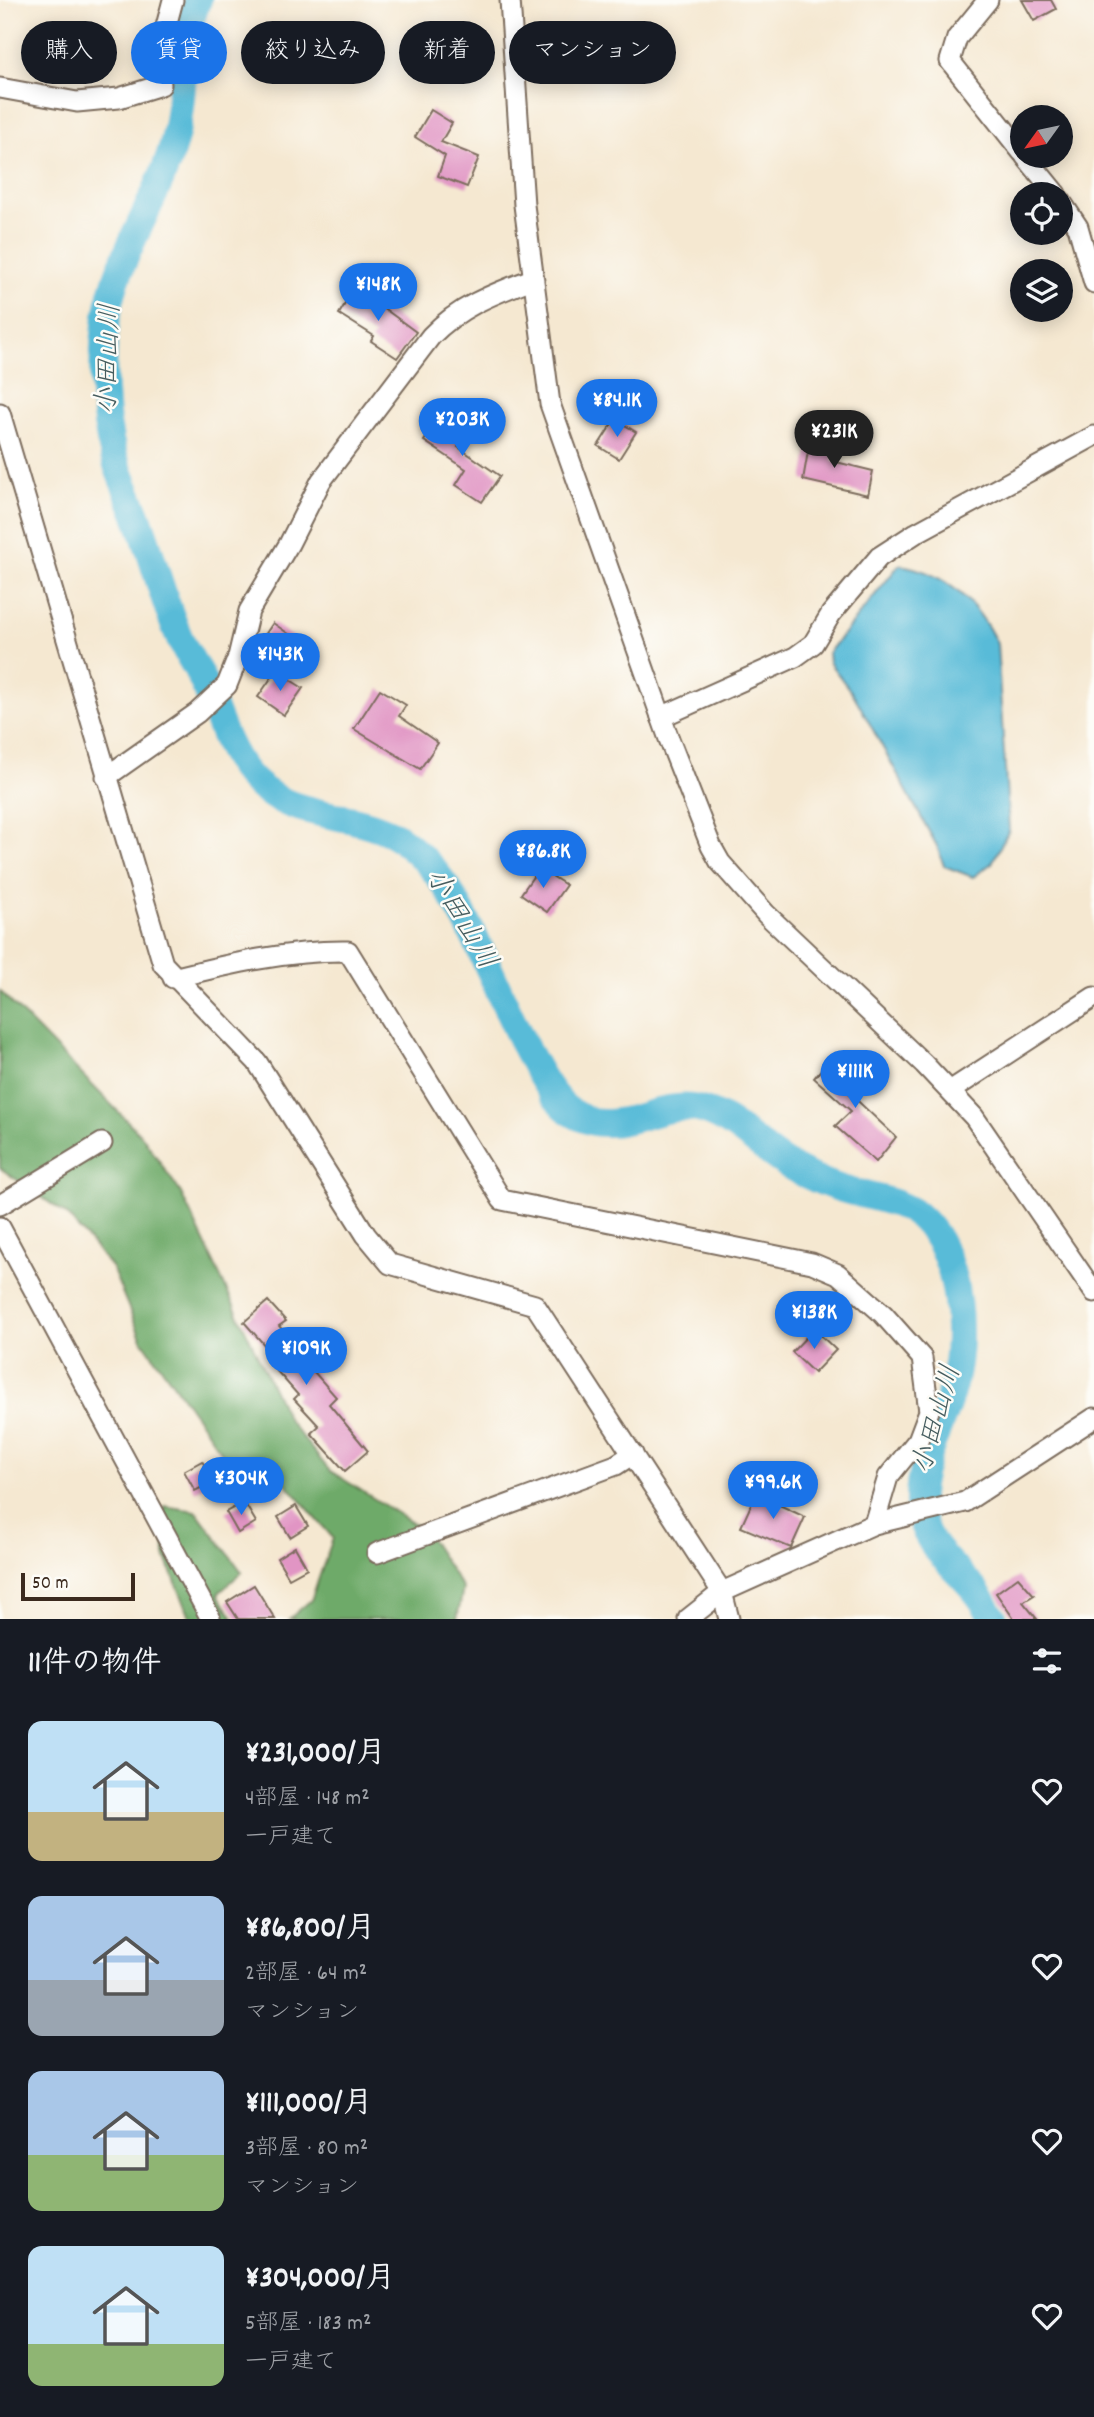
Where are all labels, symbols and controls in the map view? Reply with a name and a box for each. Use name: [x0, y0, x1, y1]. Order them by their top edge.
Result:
chip: 購入: [21, 21, 117, 84]
chip: 賃貸: [131, 21, 227, 84]
chip: 絞り込み: [241, 21, 385, 84]
chip: 新着: [399, 21, 495, 84]
chip: マンション: [509, 21, 676, 84]
north arrow: [1010, 105, 1073, 168]
map controls: [1010, 105, 1073, 322]
button: locate: [1010, 182, 1073, 245]
button: layers: [1010, 259, 1073, 322]
pin: ¥148K: [329, 264, 427, 323]
text: ¥148K: [355, 269, 401, 302]
water label: 小田山川: [89, 302, 133, 416]
pin: ¥84.1K: [560, 380, 674, 439]
text: ¥84.1K: [592, 385, 642, 418]
pin: ¥203K: [413, 398, 511, 458]
text: ¥203K: [435, 404, 489, 437]
pin: ¥231K: [785, 410, 883, 470]
text: ¥231K: [810, 416, 858, 449]
pin: ¥143K: [231, 634, 329, 693]
text: ¥143K: [257, 639, 303, 672]
pin: ¥86.8K: [486, 830, 600, 890]
text: ¥86.8K: [515, 836, 571, 869]
water label: 小田山川: [413, 862, 505, 978]
pin: ¥111K: [806, 1050, 904, 1110]
text: ¥111K: [837, 1056, 873, 1089]
pin: ¥138K: [765, 1292, 863, 1351]
text: ¥138K: [791, 1297, 837, 1330]
pin: ¥109K: [257, 1328, 355, 1387]
text: ¥109K: [281, 1333, 331, 1366]
water label: 小田山川: [904, 1361, 974, 1479]
pin: ¥304K: [192, 1458, 290, 1517]
pin: ¥99.6K: [716, 1462, 830, 1521]
text: ¥304K: [214, 1463, 268, 1496]
text: ¥99.6K: [744, 1467, 802, 1500]
scale bar: [21, 1570, 135, 1602]
text: 50 m: [32, 1571, 69, 1598]
icon: filters: [1028, 1642, 1066, 1680]
text: 11件の物件: [28, 1644, 161, 1687]
text: ¥231,000/月: [245, 1734, 386, 1777]
icon: home: [84, 1749, 168, 1833]
icon: heart: [1028, 1772, 1066, 1810]
text: 4部屋 · 148 m²: [245, 1783, 370, 1816]
text: 一戸建て: [245, 1822, 337, 1855]
text: ¥86,800/月: [245, 1909, 375, 1952]
icon: home: [84, 1924, 168, 2008]
icon: heart: [1028, 1947, 1066, 1985]
text: 2部屋 · 64 m²: [245, 1958, 367, 1991]
text: マンション: [245, 1997, 359, 2030]
text: ¥111,000/月: [245, 2084, 373, 2127]
icon: home: [84, 2099, 168, 2183]
icon: heart: [1028, 2122, 1066, 2160]
text: 3部屋 · 80 m²: [245, 2133, 368, 2166]
text: マンション: [245, 2172, 359, 2205]
text: ¥304,000/月: [245, 2259, 395, 2302]
icon: home: [84, 2274, 168, 2358]
icon: heart: [1028, 2297, 1066, 2335]
text: 5部屋 · 183 m²: [245, 2308, 371, 2341]
text: 一戸建て: [245, 2347, 337, 2380]

